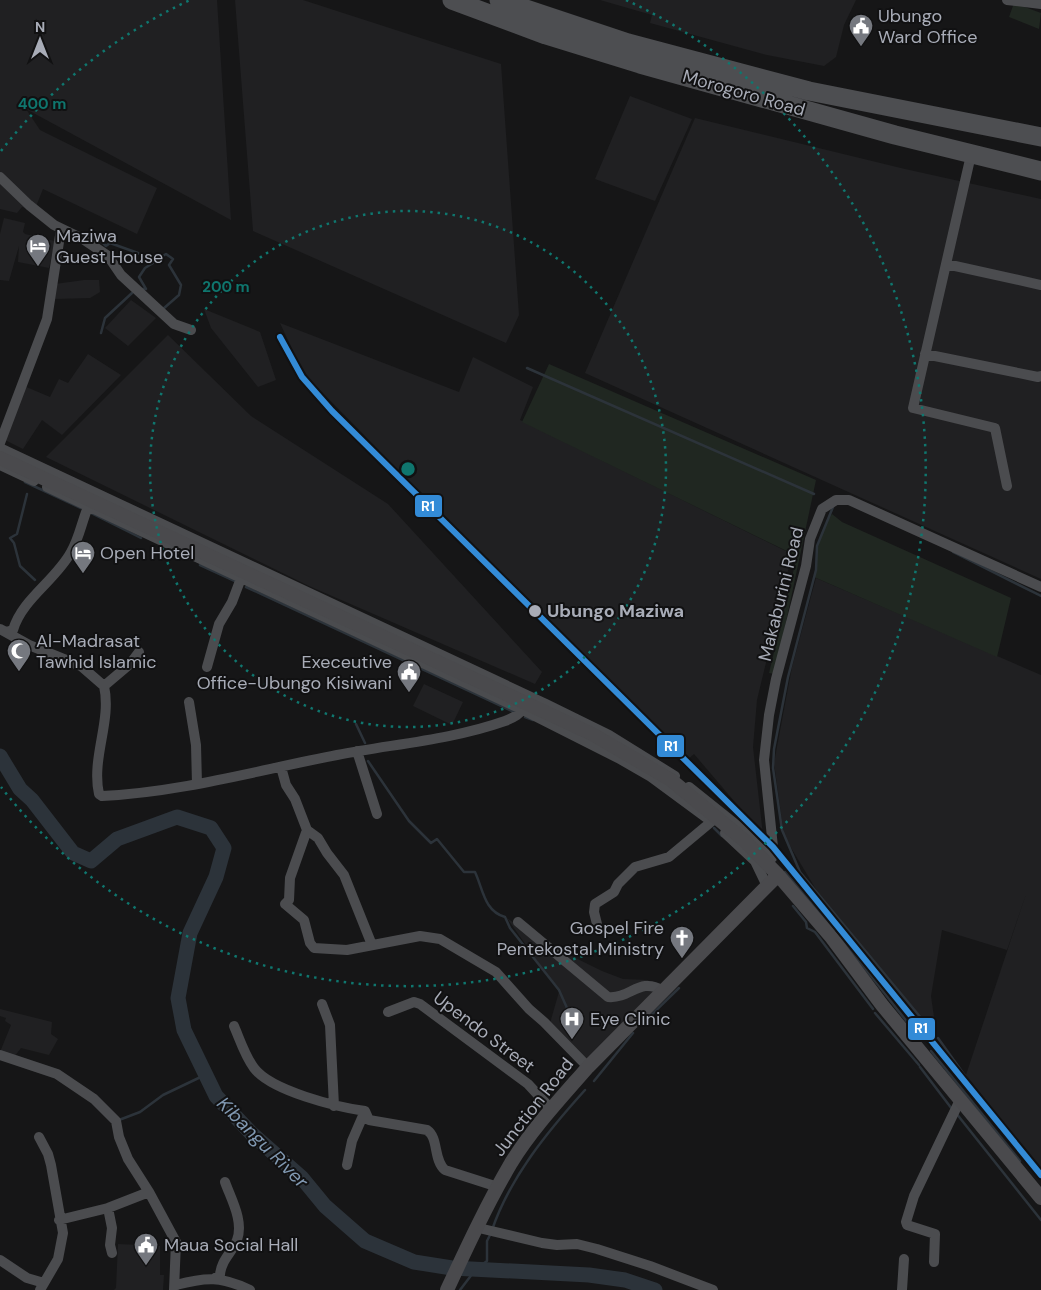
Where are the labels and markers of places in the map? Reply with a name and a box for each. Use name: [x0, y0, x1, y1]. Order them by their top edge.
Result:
place label: Ubungo Ward Office: [878, 4, 977, 49]
public building icon: Ubungo Ward Office: [848, 13, 874, 47]
place label: Maziwa Guest House: [56, 224, 163, 269]
hotel icon: Maziwa Guest House: [25, 233, 51, 267]
centre of rings: [399, 460, 417, 478]
hotel icon: Open Hotel: [70, 540, 96, 574]
place label: Open Hotel: [100, 541, 194, 565]
place label: Ubungo Maziwa: [547, 599, 684, 623]
marker: Ubungo Maziwa: [527, 603, 543, 619]
place label: Al-Madrasat Tawhid Islamic: [36, 629, 157, 674]
mosque icon: Al-Madrasat Tawhid Islamic: [6, 638, 32, 672]
place label: Execeutive Office-Ubungo Kisiwani: [197, 650, 392, 695]
public building icon: Execeutive Office-Ubungo Kisiwani: [396, 659, 422, 693]
place label: Gospel Fire Pentekostal Ministry: [497, 916, 664, 961]
church icon: Gospel Fire Pentekostal Ministry: [669, 925, 695, 959]
hospital icon: Eye Clinic: [559, 1006, 585, 1040]
place label: Eye Clinic: [590, 1007, 671, 1031]
public building icon: Maua Social Hall: [133, 1232, 159, 1266]
place label: Maua Social Hall: [164, 1233, 298, 1257]

